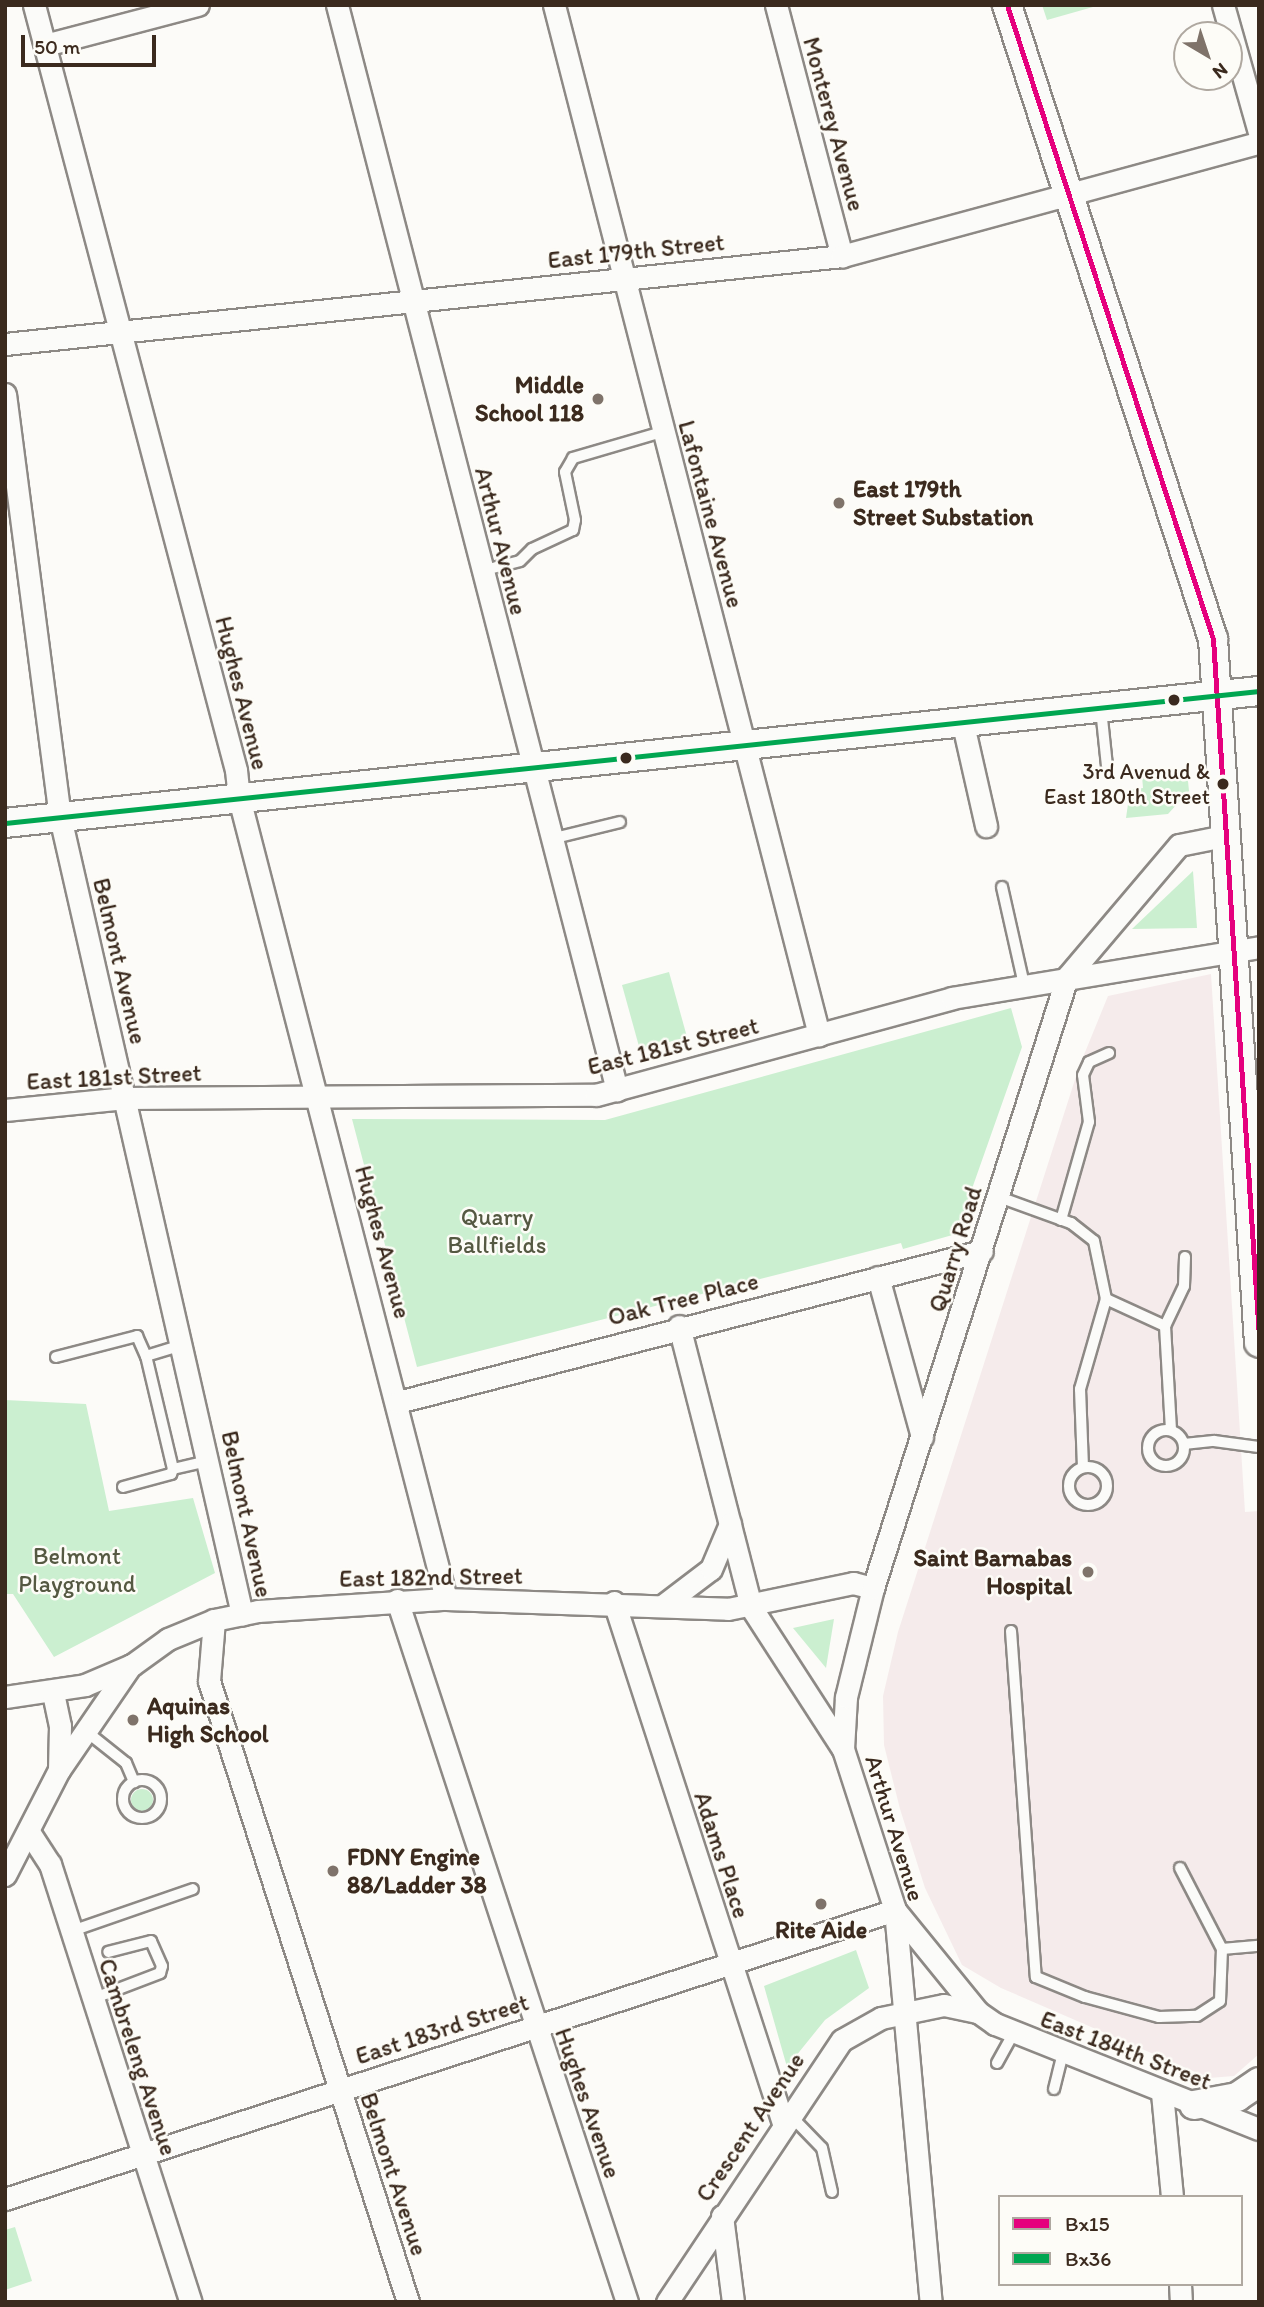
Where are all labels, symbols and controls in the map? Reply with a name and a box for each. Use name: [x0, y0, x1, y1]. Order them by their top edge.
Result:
scale bar: [24, 21, 159, 65]
north arrow: [1173, 21, 1243, 91]
text: 50 m: [34, 34, 80, 59]
street label: Monterey Avenue: [797, 34, 871, 214]
text: N: [1208, 58, 1232, 84]
street label: East 179th Street: [547, 227, 725, 275]
place label: Middle School 118: [475, 371, 584, 427]
marker: Middle School 118: [590, 391, 606, 407]
street label: Lafontaine Avenue: [672, 418, 750, 610]
street label: Arthur Avenue: [469, 465, 533, 617]
place label: East 179th Street Substation: [853, 475, 1033, 531]
marker: East 179th Street Substation: [831, 495, 847, 511]
street label: Hughes Avenue: [209, 613, 275, 773]
unlabelled marker: [1167, 693, 1181, 707]
unlabelled marker: [619, 751, 633, 765]
place label: 3rd Avenud & East 180th Street: [1045, 758, 1210, 810]
marker: 3rd Avenud & East 180th Street: [1216, 777, 1230, 791]
street label: Belmont Avenue: [87, 876, 153, 1046]
street label: East 181st Street: [585, 1011, 761, 1081]
street label: East 181st Street: [26, 1058, 202, 1096]
street label: Hughes Avenue: [349, 1162, 417, 1322]
street label: Quarry Road: [922, 1183, 988, 1315]
park label: Quarry Ballfields: [448, 1203, 546, 1259]
street label: Oak Tree Place: [606, 1267, 760, 1331]
street label: Belmont Avenue: [215, 1429, 279, 1599]
park label: Belmont Playground: [18, 1542, 136, 1598]
place label: Saint Barnabas Hospital: [914, 1544, 1072, 1600]
street label: East 182nd Street: [339, 1561, 523, 1593]
marker: Saint Barnabas Hospital: [1078, 1562, 1098, 1582]
place label: Aquinas High School: [147, 1692, 268, 1748]
marker: Aquinas High School: [125, 1712, 141, 1728]
street label: Arthur Avenue: [859, 1752, 931, 1904]
street label: Adams Place: [688, 1788, 756, 1922]
place label: FDNY Engine 88/Ladder 38: [347, 1843, 487, 1899]
marker: FDNY Engine 88/Ladder 38: [325, 1863, 341, 1879]
marker: Rite Aide: [813, 1896, 829, 1912]
place label: Rite Aide: [775, 1916, 867, 1944]
street label: Cambreleng Avenue: [93, 1955, 183, 2159]
street label: East 183rd Street: [352, 1988, 532, 2070]
street label: East 184th Street: [1037, 2004, 1215, 2096]
street label: Hughes Avenue: [549, 2024, 627, 2182]
street label: Crescent Avenue: [690, 2047, 810, 2207]
street label: Belmont Avenue: [354, 2090, 434, 2258]
legend: [998, 2195, 1243, 2286]
text: Bx15: [1065, 2211, 1110, 2236]
text: Bx36: [1065, 2246, 1111, 2271]

